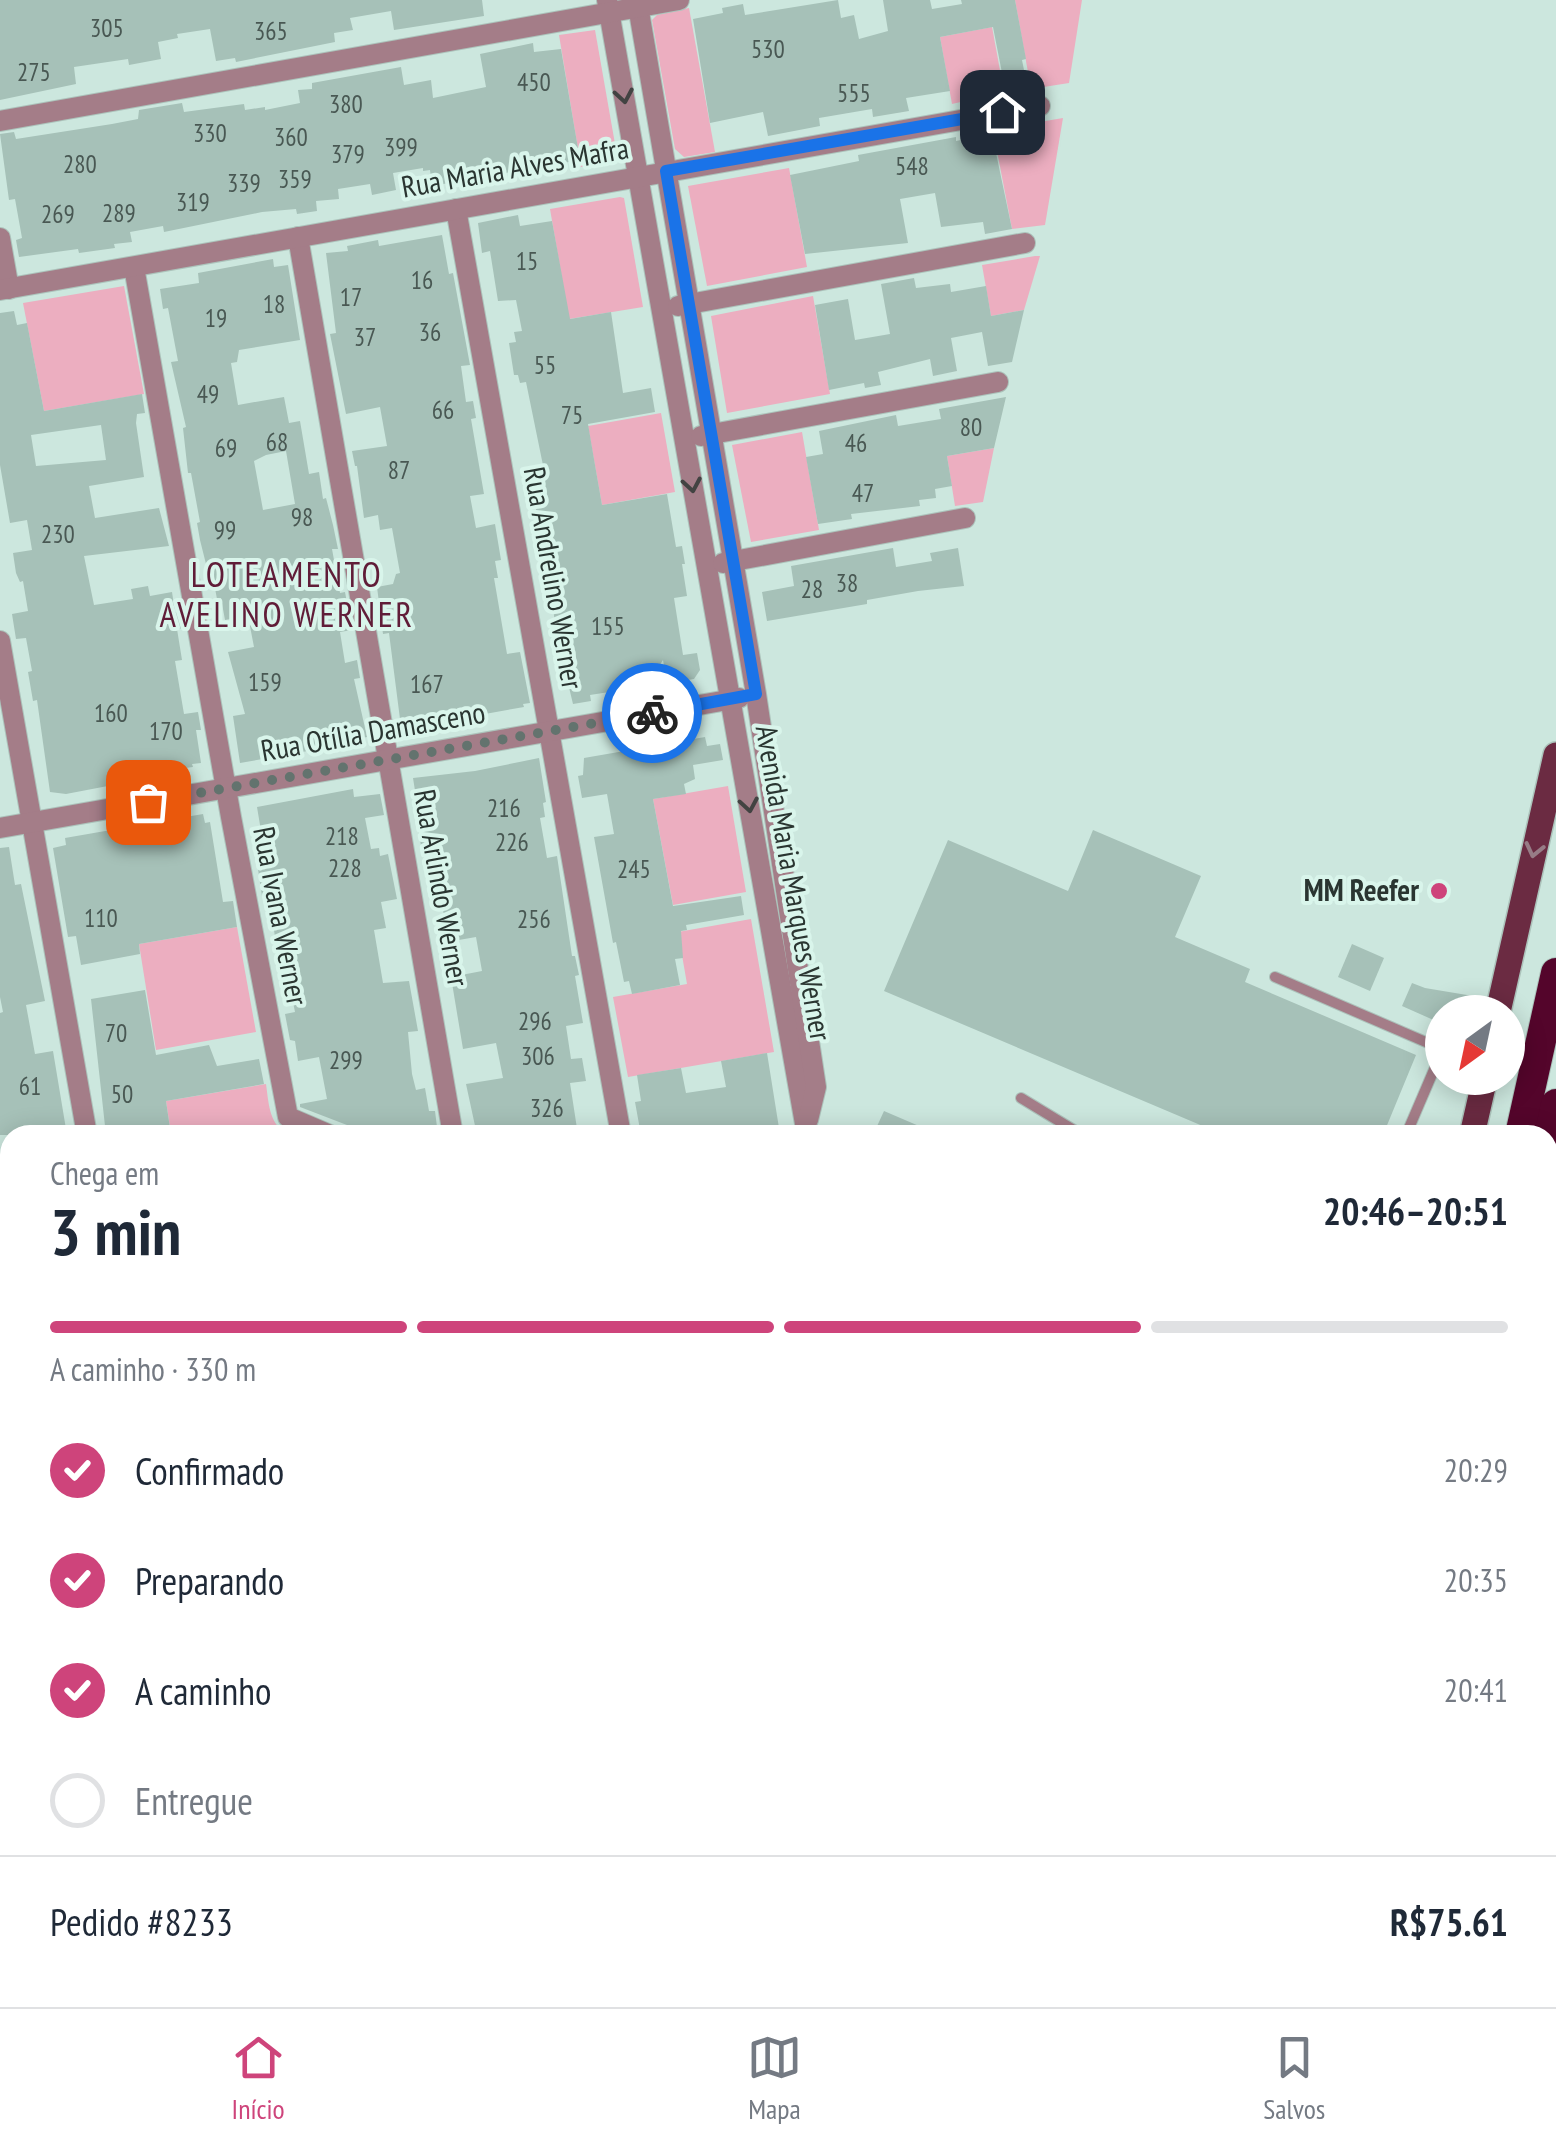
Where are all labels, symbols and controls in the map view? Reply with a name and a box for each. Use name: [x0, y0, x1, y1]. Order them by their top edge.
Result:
house number: 305: [90, 12, 124, 44]
house number: 365: [254, 15, 288, 47]
house number: 530: [751, 33, 785, 65]
house number: 275: [17, 56, 51, 88]
house number: 450: [517, 66, 551, 98]
pin: [960, 70, 1045, 155]
house number: 555: [837, 77, 871, 109]
icon: home: [975, 85, 1030, 140]
house number: 380: [329, 88, 363, 120]
one-way arrow: [613, 88, 634, 104]
house number: 330: [193, 117, 227, 149]
house number: 360: [274, 121, 308, 153]
street label: Rua Maria Alves Mafra: [398, 127, 631, 206]
house number: 399: [384, 131, 418, 163]
house number: 379: [331, 138, 365, 170]
house number: 280: [63, 148, 97, 180]
house number: 548: [895, 150, 929, 182]
house number: 359: [278, 163, 312, 195]
house number: 339: [227, 167, 261, 199]
house number: 319: [176, 186, 210, 218]
house number: 289: [102, 197, 136, 229]
house number: 269: [41, 198, 75, 230]
house number: 15: [516, 245, 538, 277]
house number: 16: [411, 264, 433, 296]
house number: 17: [340, 281, 362, 313]
house number: 18: [263, 288, 285, 320]
house number: 19: [205, 302, 227, 334]
house number: 36: [419, 316, 441, 348]
house number: 37: [354, 321, 376, 353]
house number: 55: [534, 349, 556, 381]
house number: 49: [197, 378, 219, 410]
house number: 66: [432, 394, 454, 426]
house number: 75: [561, 399, 583, 431]
house number: 80: [960, 411, 982, 443]
house number: 68: [266, 426, 288, 458]
house number: 46: [845, 427, 867, 459]
house number: 69: [215, 432, 237, 464]
house number: 87: [388, 454, 410, 486]
street label: Rua Andrelino Werner: [516, 464, 593, 693]
one-way arrow: [681, 477, 702, 493]
house number: 47: [852, 477, 874, 509]
house number: 98: [291, 501, 313, 533]
house number: 99: [214, 514, 236, 546]
house number: 230: [41, 518, 75, 550]
district label: LOTEAMENTO AVELINO WERNER: [160, 551, 414, 637]
house number: 38: [836, 567, 858, 599]
house number: 28: [801, 573, 823, 605]
house number: 155: [591, 610, 625, 642]
courier: [602, 663, 702, 763]
house number: 159: [248, 666, 282, 698]
house number: 167: [410, 668, 444, 700]
icon: bike: [625, 686, 680, 741]
street label: Rua Otília Damasceno: [258, 692, 488, 769]
house number: 160: [94, 697, 128, 729]
house number: 170: [149, 715, 183, 747]
street label: Avenida Maria Marques Werner: [748, 722, 842, 1044]
pin: [106, 760, 191, 845]
icon: bag: [121, 775, 176, 830]
street label: Rua Arlindo Werner: [406, 786, 479, 990]
house number: 216: [487, 792, 521, 824]
one-way arrow: [738, 797, 759, 813]
house number: 218: [325, 820, 359, 852]
street label: Rua Ivana Werner: [245, 823, 318, 1009]
house number: 226: [495, 826, 529, 858]
one-way arrow: [1525, 841, 1546, 858]
house number: 228: [328, 852, 362, 884]
house number: 245: [617, 853, 651, 885]
place label: MM Reefer: [1304, 870, 1419, 909]
marker: MM Reefer: [1428, 880, 1450, 902]
house number: 110: [84, 902, 118, 934]
house number: 256: [517, 903, 551, 935]
north arrow: [1425, 995, 1525, 1095]
map controls: [1425, 995, 1525, 1095]
house number: 296: [518, 1005, 552, 1037]
house number: 70: [105, 1017, 127, 1049]
house number: 306: [521, 1040, 555, 1072]
house number: 299: [329, 1044, 363, 1076]
house number: 61: [19, 1070, 41, 1102]
house number: 50: [111, 1078, 133, 1110]
house number: 326: [530, 1092, 564, 1124]
text: Chega em: [50, 1152, 159, 1194]
text: 20:46–20:51: [1323, 1186, 1508, 1235]
text: 3 min: [50, 1189, 181, 1273]
text: A caminho · 330 m: [50, 1348, 256, 1390]
icon: check: [50, 1443, 105, 1498]
text: Confirmado: [135, 1446, 284, 1495]
text: 20:29: [1444, 1449, 1508, 1491]
icon: check: [50, 1553, 105, 1608]
text: Preparando: [135, 1556, 284, 1605]
text: 20:35: [1444, 1559, 1508, 1601]
icon: check: [50, 1663, 105, 1718]
text: A caminho: [135, 1666, 271, 1715]
text: 20:41: [1444, 1669, 1508, 1711]
text: Entregue: [135, 1776, 253, 1825]
text: Pedido #8233: [50, 1897, 233, 1946]
text: R$75.61: [1390, 1897, 1508, 1946]
tab: Início: [231, 2030, 286, 2127]
tab: Mapa: [747, 2030, 802, 2127]
tab: Salvos: [1263, 2030, 1325, 2127]

